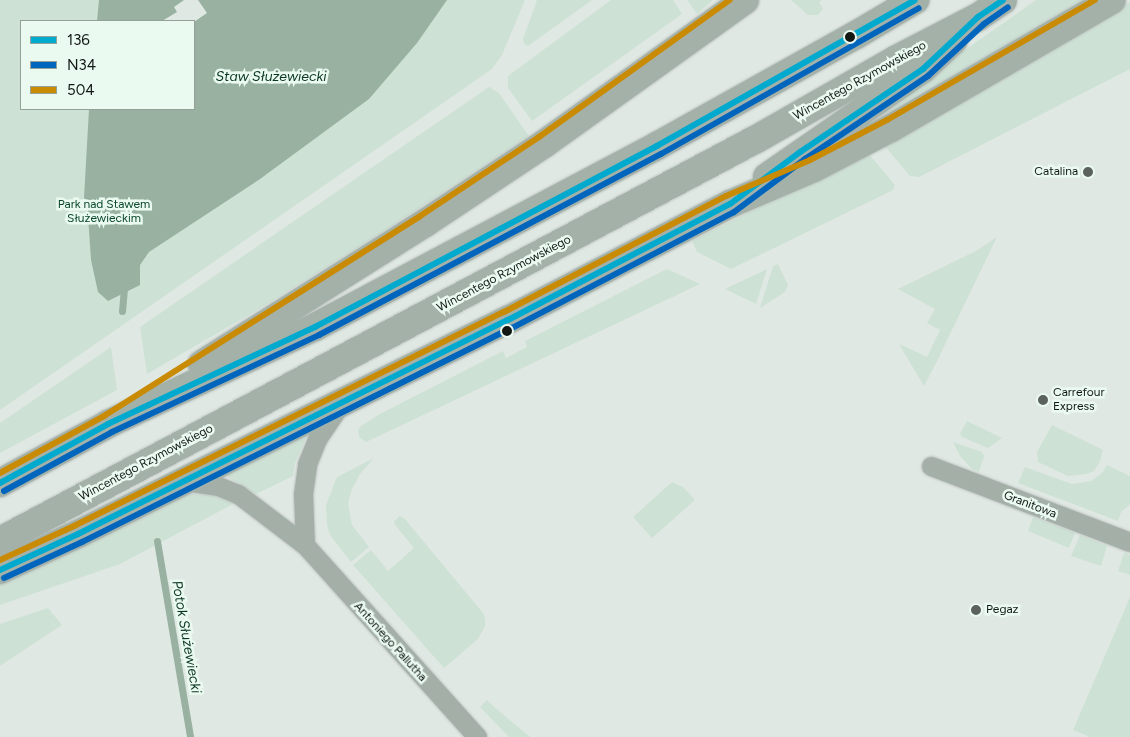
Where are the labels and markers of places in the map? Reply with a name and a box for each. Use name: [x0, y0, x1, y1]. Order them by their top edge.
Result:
unlabelled marker: [845, 32, 855, 42]
place label: Catalina: [1034, 165, 1078, 179]
marker: Catalina: [1082, 166, 1094, 178]
unlabelled marker: [502, 326, 512, 336]
place label: Carrefour Express: [1053, 386, 1105, 414]
marker: Carrefour Express: [1037, 394, 1049, 406]
place label: Pegaz: [986, 603, 1018, 617]
marker: Pegaz: [970, 604, 982, 616]

